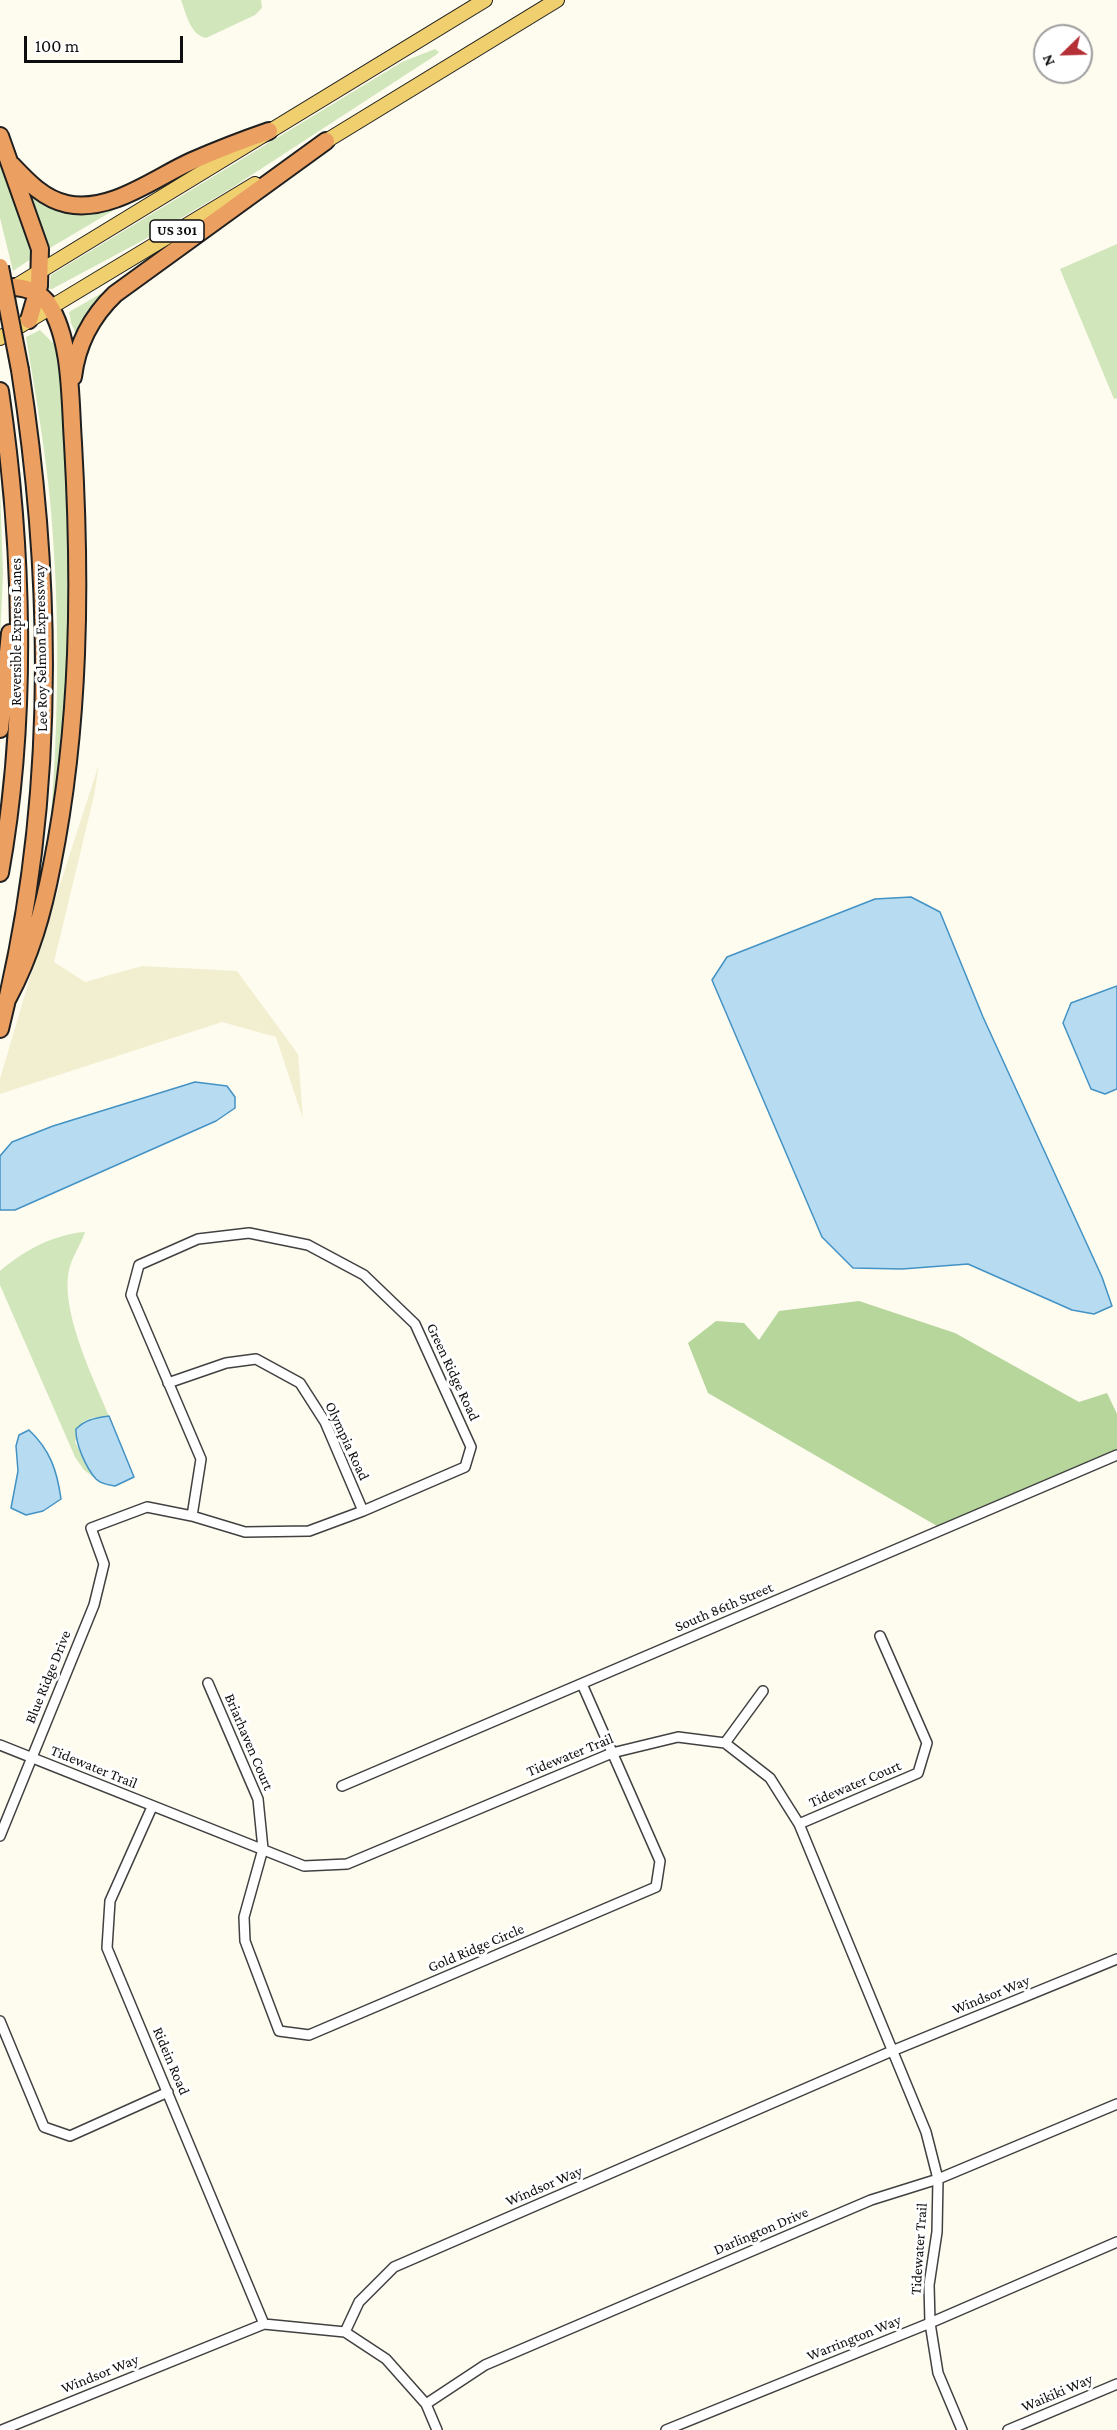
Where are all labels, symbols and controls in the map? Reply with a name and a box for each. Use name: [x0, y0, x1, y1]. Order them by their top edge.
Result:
scale bar: [27, 24, 186, 62]
north arrow: [1033, 24, 1093, 84]
text: 100 m: [35, 36, 79, 56]
text: N: [1038, 52, 1058, 69]
road number: US 301: [150, 220, 204, 242]
street label: Reversible Express Lanes: [7, 558, 25, 706]
street label: Lee Roy Selmon Expressway: [31, 564, 51, 732]
street label: Green Ridge Road: [423, 1320, 483, 1424]
street label: Olympia Road: [321, 1399, 373, 1483]
street label: South 86th Street: [672, 1578, 776, 1636]
street label: Blue Ridge Drive: [21, 1628, 75, 1726]
street label: Briarhaven Court: [221, 1691, 277, 1793]
street label: Tidewater Trail: [524, 1729, 616, 1781]
street label: Tidewater Trail: [48, 1741, 140, 1793]
street label: Tidewater Court: [806, 1756, 904, 1812]
street label: Gold Ridge Circle: [425, 1920, 527, 1976]
street label: Windsor Way: [950, 1971, 1032, 2019]
street label: Ridein Road: [149, 2024, 193, 2098]
street label: Windsor Way: [503, 2162, 585, 2210]
street label: Tidewater Trail: [907, 2202, 931, 2296]
street label: Darlington Drive: [711, 2203, 811, 2259]
street label: Warrington Way: [804, 2311, 904, 2365]
street label: Windsor Way: [59, 2350, 141, 2398]
street label: Waikiki Way: [1019, 2370, 1095, 2416]

